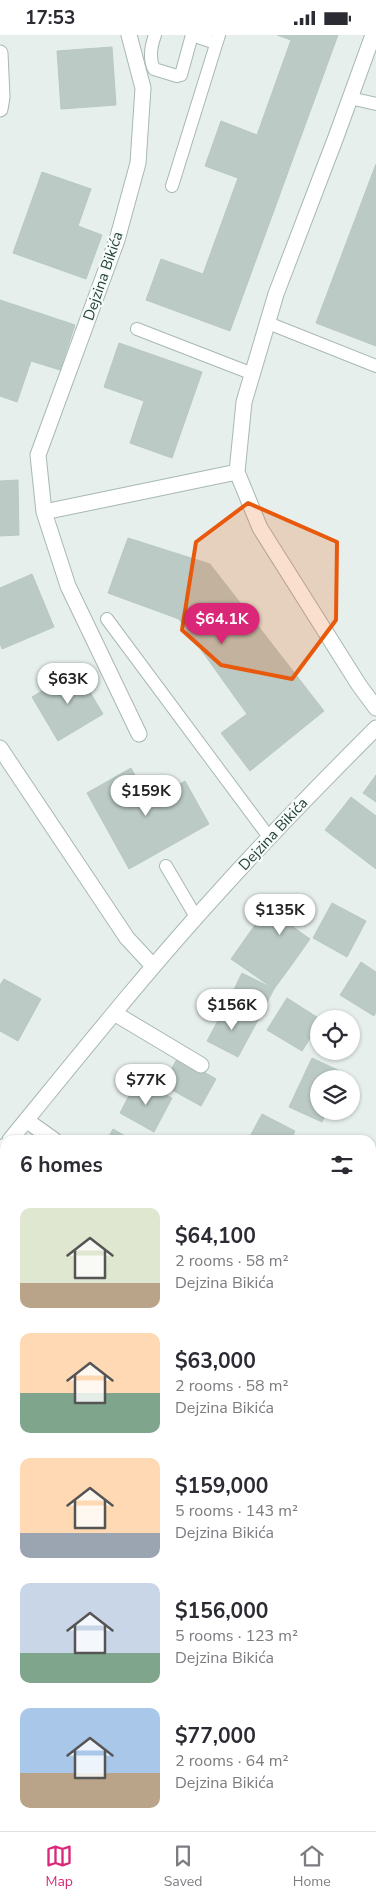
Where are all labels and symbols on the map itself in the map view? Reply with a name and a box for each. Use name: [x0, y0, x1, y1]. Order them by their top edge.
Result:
street label: Dejzina Bikića: [78, 229, 128, 323]
pin: $64.1K: [181, 603, 263, 645]
pin: $63K: [38, 663, 98, 705]
pin: $159K: [111, 775, 181, 817]
street label: Dejzina Bikića: [234, 793, 312, 875]
pin: $135K: [245, 893, 315, 936]
pin: $156K: [197, 989, 267, 1031]
pin: $77K: [116, 1063, 176, 1106]

